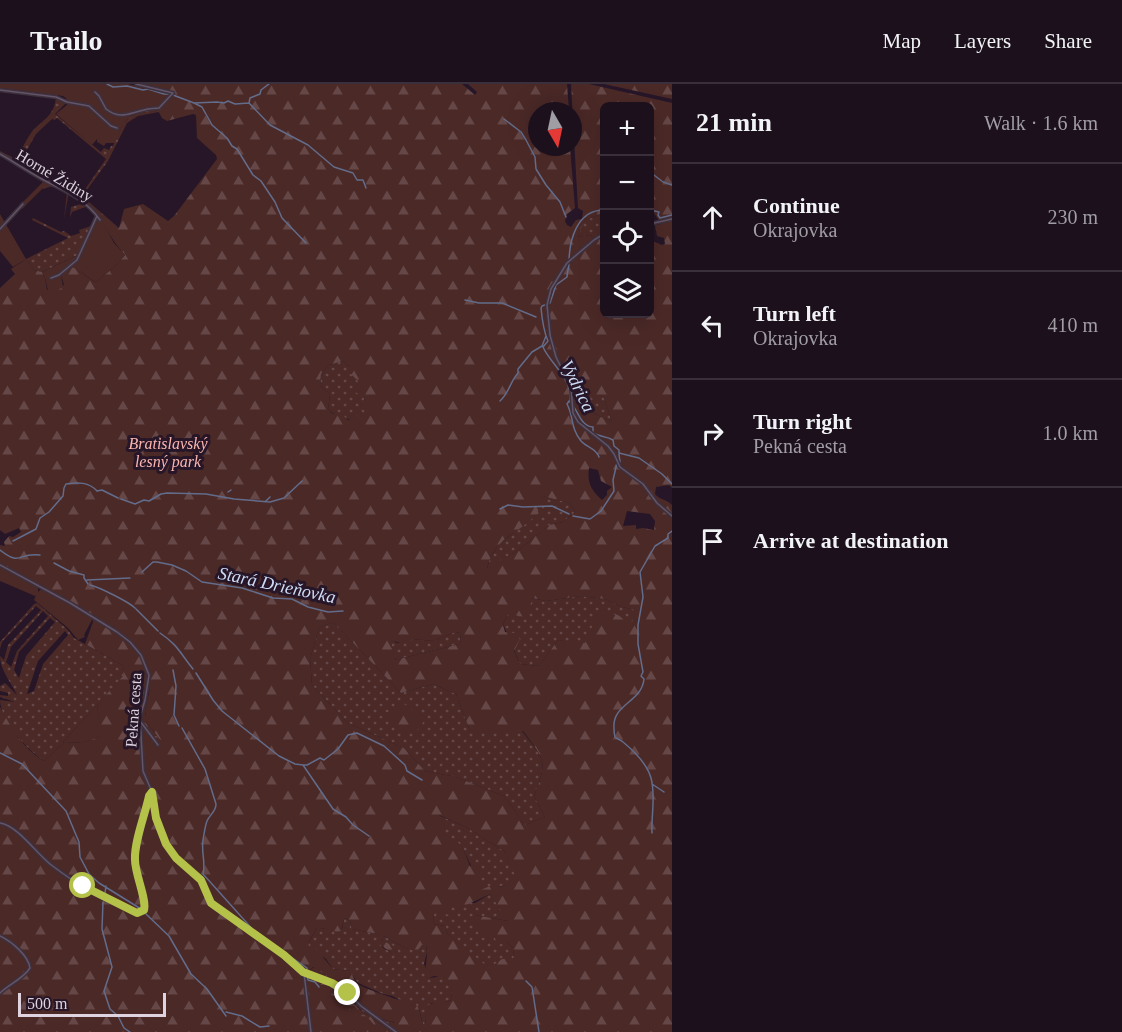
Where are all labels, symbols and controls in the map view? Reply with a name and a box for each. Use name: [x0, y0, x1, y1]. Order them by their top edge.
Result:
text: Trailo: [30, 25, 103, 56]
text: Map: [883, 29, 921, 53]
text: Layers: [954, 29, 1011, 53]
text: Share: [1044, 29, 1092, 53]
north arrow: [528, 102, 582, 156]
map controls: [600, 102, 654, 318]
button: +: [600, 102, 654, 156]
text: 21 min: [696, 108, 772, 137]
text: Walk · 1.6 km: [984, 112, 1098, 134]
street label: Horné Židiny: [13, 145, 97, 206]
button: −: [600, 156, 654, 210]
text: Continue: [753, 193, 840, 218]
icon: ahead: [696, 201, 729, 234]
text: 230 m: [1047, 206, 1098, 228]
button: locate: [600, 210, 654, 264]
text: Okrajovka: [753, 219, 837, 241]
button: layers: [600, 264, 654, 318]
text: Turn left: [753, 301, 836, 326]
icon: left: [696, 309, 729, 342]
text: 410 m: [1047, 314, 1098, 336]
text: Okrajovka: [753, 327, 837, 349]
water label: Vydrica: [557, 357, 599, 415]
text: Turn right: [753, 409, 852, 434]
icon: right: [696, 417, 729, 450]
text: 1.0 km: [1042, 422, 1098, 444]
park label: Bratislavský lesný park: [128, 435, 208, 471]
text: Pekná cesta: [753, 435, 847, 457]
icon: arrive: [696, 525, 729, 558]
text: Arrive at destination: [753, 528, 949, 553]
water label: Stará Drieňovka: [216, 563, 338, 607]
street label: Pekná cesta: [122, 672, 145, 748]
route start: [69, 872, 95, 898]
route end: [334, 979, 360, 1005]
scale bar: [18, 990, 166, 1018]
text: 500 m: [27, 995, 67, 1012]

